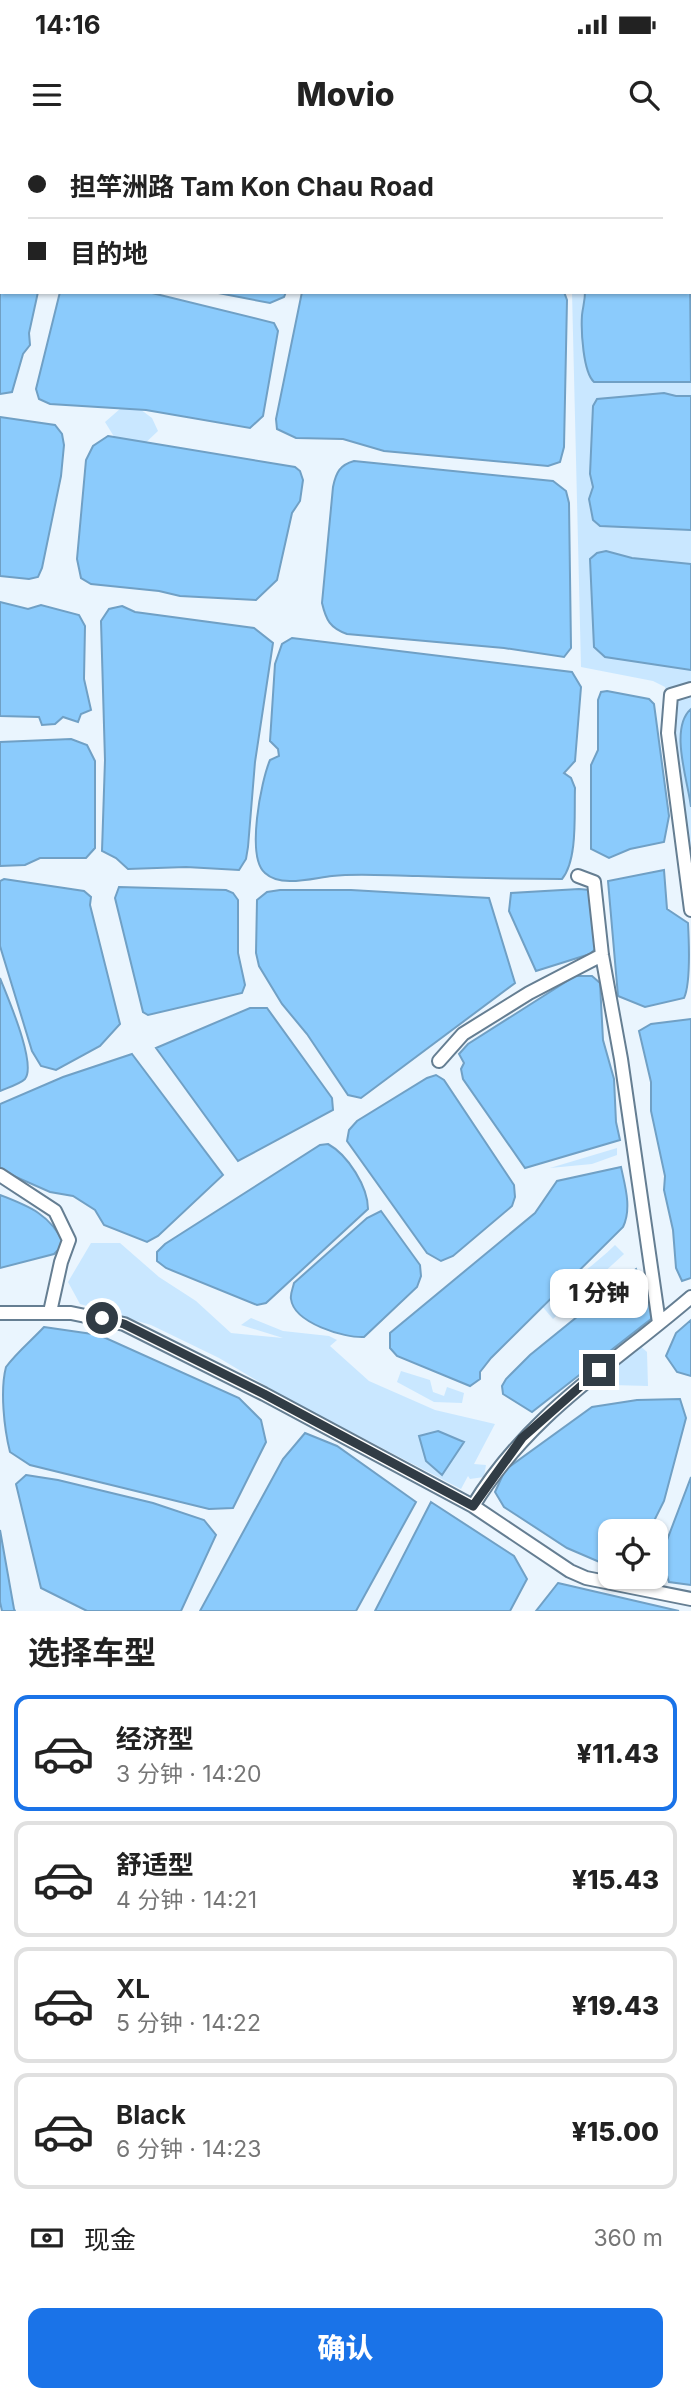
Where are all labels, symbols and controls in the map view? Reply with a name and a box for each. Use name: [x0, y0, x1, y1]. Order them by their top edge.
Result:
text: 14:16: [35, 9, 101, 40]
text: Movio: [296, 75, 395, 114]
icon: menu: [28, 76, 66, 114]
icon: search: [625, 76, 663, 114]
text: 担竿洲路 Tam Kon Chau Road: [70, 171, 434, 202]
text: 目的地: [70, 238, 148, 269]
callout: 1 分钟: [550, 1268, 648, 1318]
text: 1 分钟: [568, 1279, 630, 1307]
route start: [86, 1302, 118, 1334]
route end: [583, 1354, 615, 1386]
map controls: [598, 1519, 668, 1589]
button: locate: [598, 1519, 668, 1589]
text: 选择车型: [28, 1633, 156, 1672]
icon: car: [32, 1722, 95, 1785]
text: 经济型: [116, 1723, 194, 1754]
text: ¥11.43: [577, 1738, 659, 1769]
text: 3 分钟 · 14:20: [116, 1760, 262, 1788]
icon: car: [32, 1848, 95, 1911]
text: 舒适型: [116, 1849, 194, 1880]
text: ¥15.43: [572, 1864, 659, 1895]
text: 4 分钟 · 14:21: [116, 1886, 257, 1914]
text: XL: [116, 1973, 150, 2004]
icon: car: [32, 1974, 95, 2037]
text: ¥19.43: [572, 1990, 659, 2021]
text: 5 分钟 · 14:22: [116, 2009, 261, 2037]
text: Black: [116, 2099, 186, 2130]
icon: car: [32, 2100, 95, 2163]
text: ¥15.00: [572, 2116, 659, 2147]
text: 6 分钟 · 14:23: [116, 2135, 261, 2163]
icon: cash: [28, 2219, 66, 2257]
text: 现金: [84, 2224, 136, 2255]
text: 360 m: [593, 2224, 663, 2252]
button: 确认: [28, 2308, 663, 2388]

